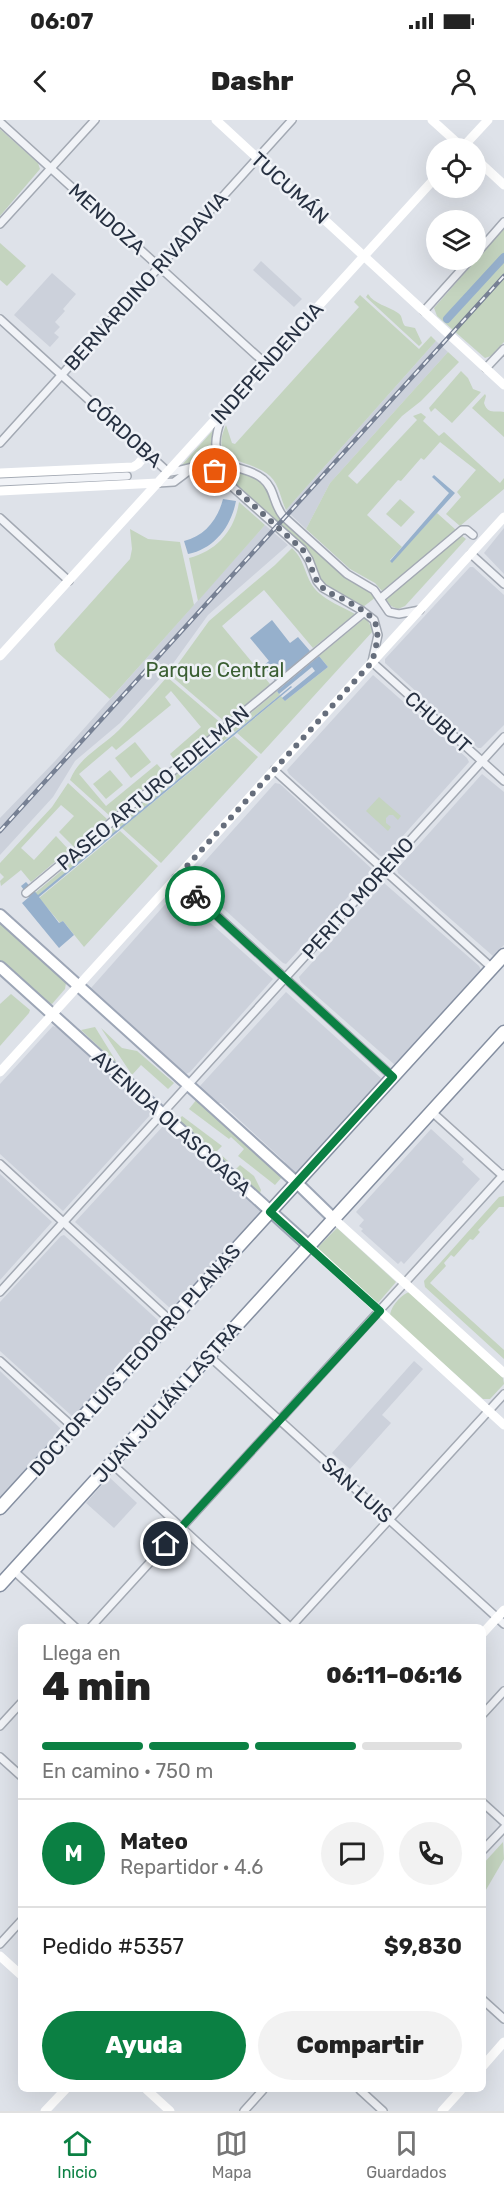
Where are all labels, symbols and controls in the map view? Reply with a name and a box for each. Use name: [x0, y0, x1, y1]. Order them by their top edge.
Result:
text: 06:07: [30, 8, 93, 35]
icon: back: [24, 65, 57, 98]
text: Dashr: [211, 65, 293, 97]
icon: person: [447, 65, 480, 98]
map controls: [426, 138, 486, 270]
button: locate: [426, 138, 486, 198]
street label: TUCUMÁN: [246, 147, 334, 229]
street label: MENDOZA: [64, 178, 150, 260]
street label: BERNARDINO RIVADAVIA: [59, 187, 233, 375]
button: layers: [426, 210, 486, 270]
street label: INDEPENDENCIA: [206, 297, 328, 429]
street label: CÓRDOBA: [81, 392, 167, 472]
pin: [189, 445, 240, 496]
icon: bag: [198, 454, 231, 487]
park label: Parque Central: [146, 658, 284, 682]
street label: CHUBUT: [400, 686, 476, 758]
street label: PASEO ARTURO EDELMAN: [52, 701, 254, 875]
street label: PERITO MORENO: [297, 832, 419, 964]
courier: [165, 866, 225, 926]
icon: bike: [179, 880, 212, 913]
street label: AVENIDA OLASCOAGA: [88, 1045, 256, 1201]
street label: DOCTOR LUIS TEODORO PLANAS: [24, 1239, 246, 1481]
street label: JUAN JULIÁN LASTRA: [88, 1316, 246, 1488]
street label: SAN LUIS: [317, 1452, 397, 1528]
pin: [140, 1518, 191, 1569]
icon: home: [149, 1527, 182, 1560]
text: Llega en: [42, 1641, 121, 1665]
text: 06:11–06:16: [326, 1662, 462, 1689]
text: 4 min: [42, 1664, 151, 1710]
text: En camino · 750 m: [42, 1759, 213, 1783]
button: chat: [321, 1822, 384, 1885]
button: phone: [399, 1822, 462, 1885]
text: Mateo: [120, 1828, 188, 1855]
text: M: [64, 1840, 83, 1867]
text: Repartidor · 4.6: [120, 1855, 263, 1879]
text: Pedido #5357: [42, 1933, 184, 1960]
text: $9,830: [384, 1933, 462, 1960]
button: Ayuda: [42, 2011, 246, 2080]
button: Compartir: [258, 2011, 462, 2080]
tab: Inicio: [57, 2127, 97, 2182]
tab: Mapa: [212, 2127, 252, 2182]
tab: Guardados: [366, 2127, 447, 2182]

